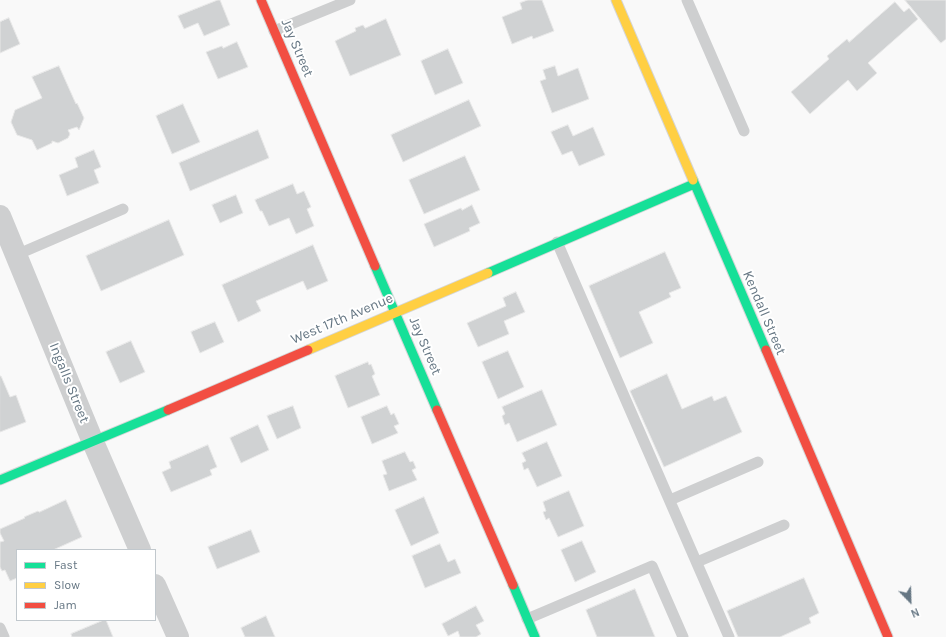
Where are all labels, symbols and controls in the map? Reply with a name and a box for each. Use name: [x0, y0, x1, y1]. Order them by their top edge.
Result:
street label: Jay Street: [277, 16, 317, 80]
street label: Kendall Street: [739, 268, 789, 358]
street label: West 17th Avenue: [288, 290, 396, 348]
street label: Jay Street: [405, 314, 445, 378]
street label: Ingalls Street: [45, 340, 93, 426]
legend: [16, 549, 156, 621]
text: Fast: [54, 558, 77, 572]
text: Slow: [54, 578, 80, 592]
north arrow: [890, 581, 930, 621]
text: Jam: [54, 598, 77, 612]
text: N: [909, 605, 921, 620]

